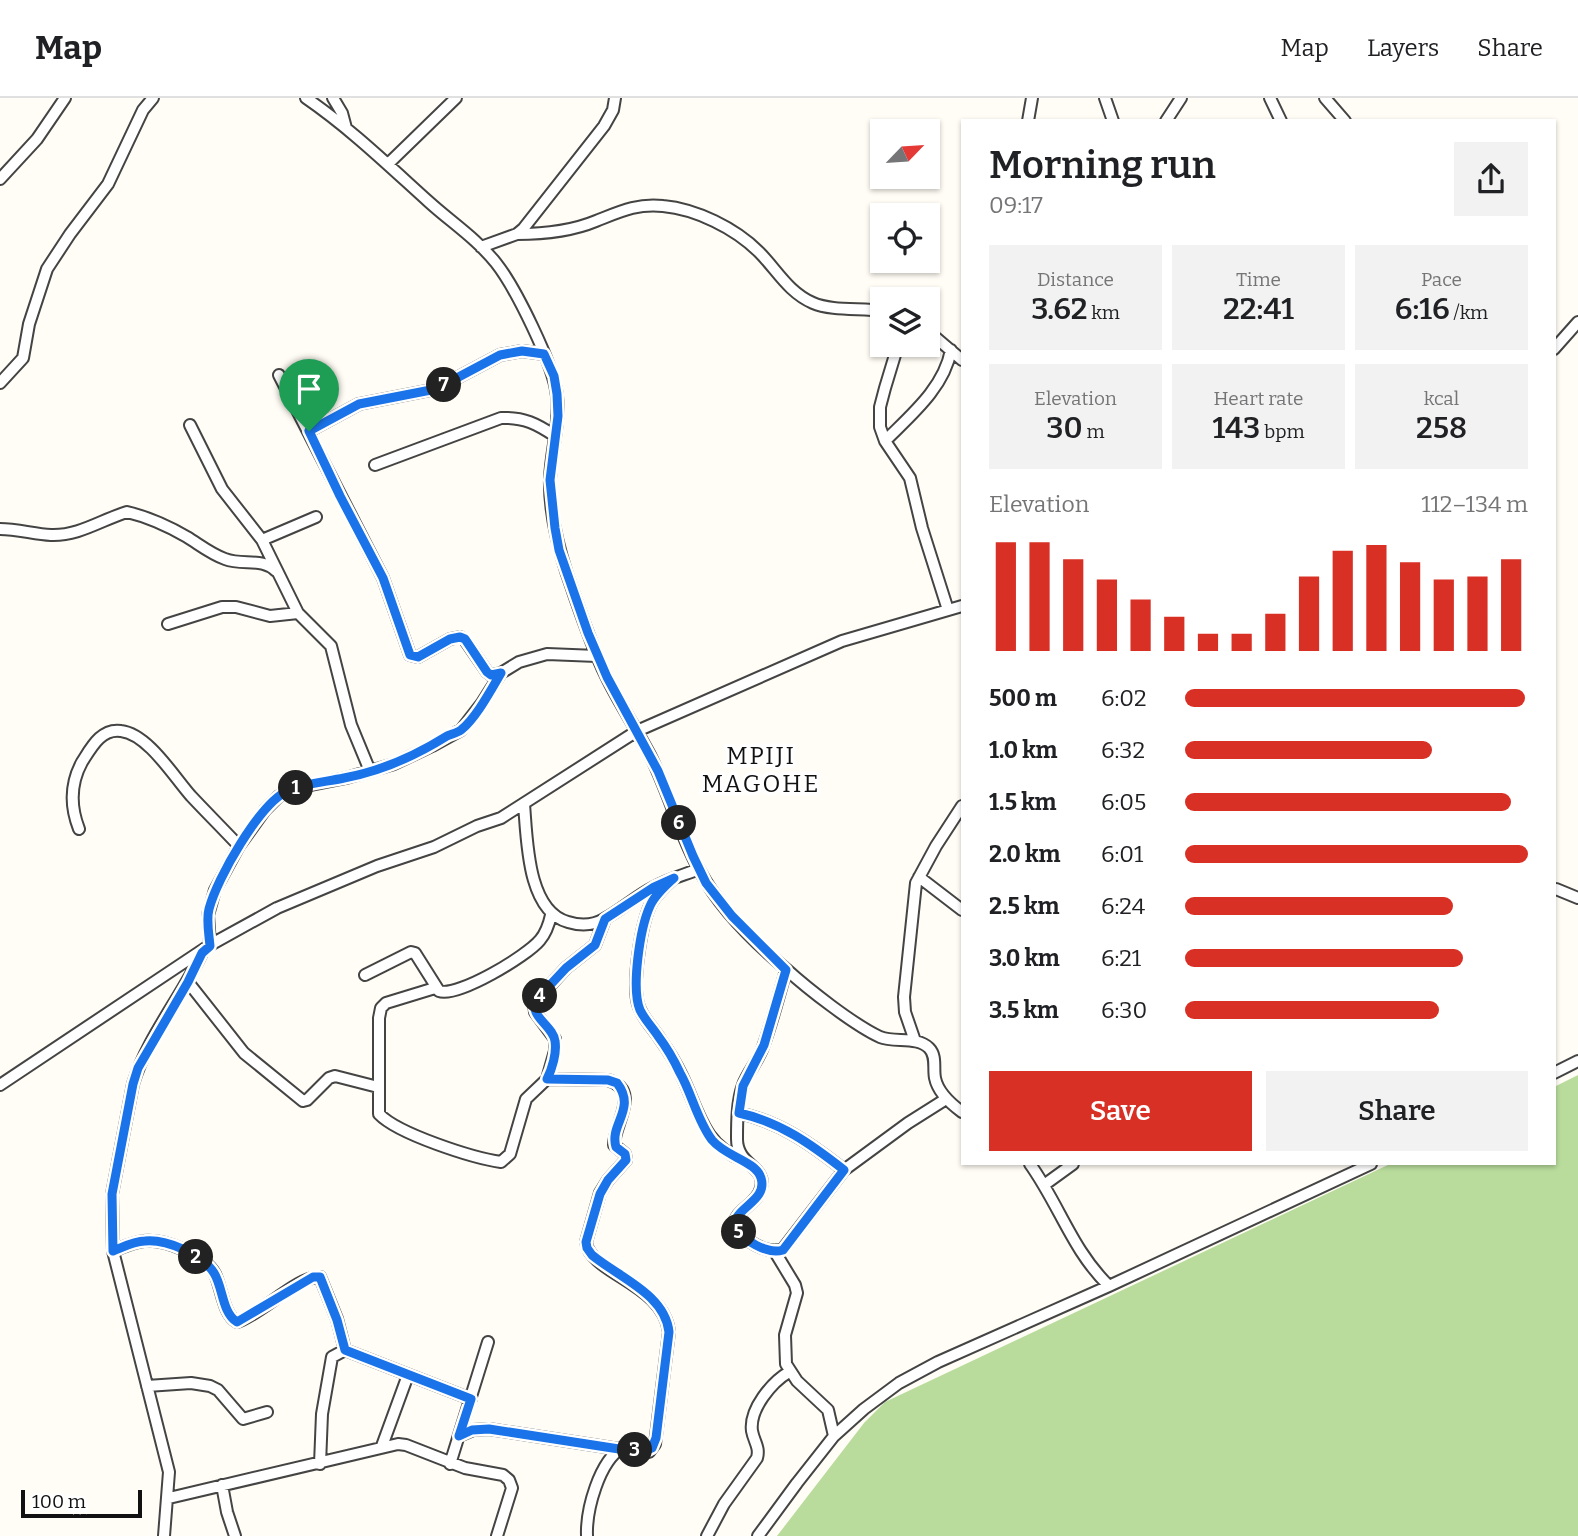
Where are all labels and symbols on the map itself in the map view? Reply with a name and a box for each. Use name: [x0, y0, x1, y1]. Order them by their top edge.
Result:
north arrow: [870, 119, 940, 189]
pin: [279, 359, 339, 431]
pin: 7: [426, 368, 462, 402]
district label: MPIJI MAGOHE: [702, 742, 820, 798]
pin: 1: [278, 770, 314, 806]
pin: 6: [662, 806, 696, 840]
pin: 4: [522, 978, 558, 1014]
pin: 5: [722, 1214, 756, 1250]
pin: 2: [178, 1240, 214, 1274]
pin: 3: [618, 1432, 652, 1468]
scale bar: [21, 1487, 142, 1519]

